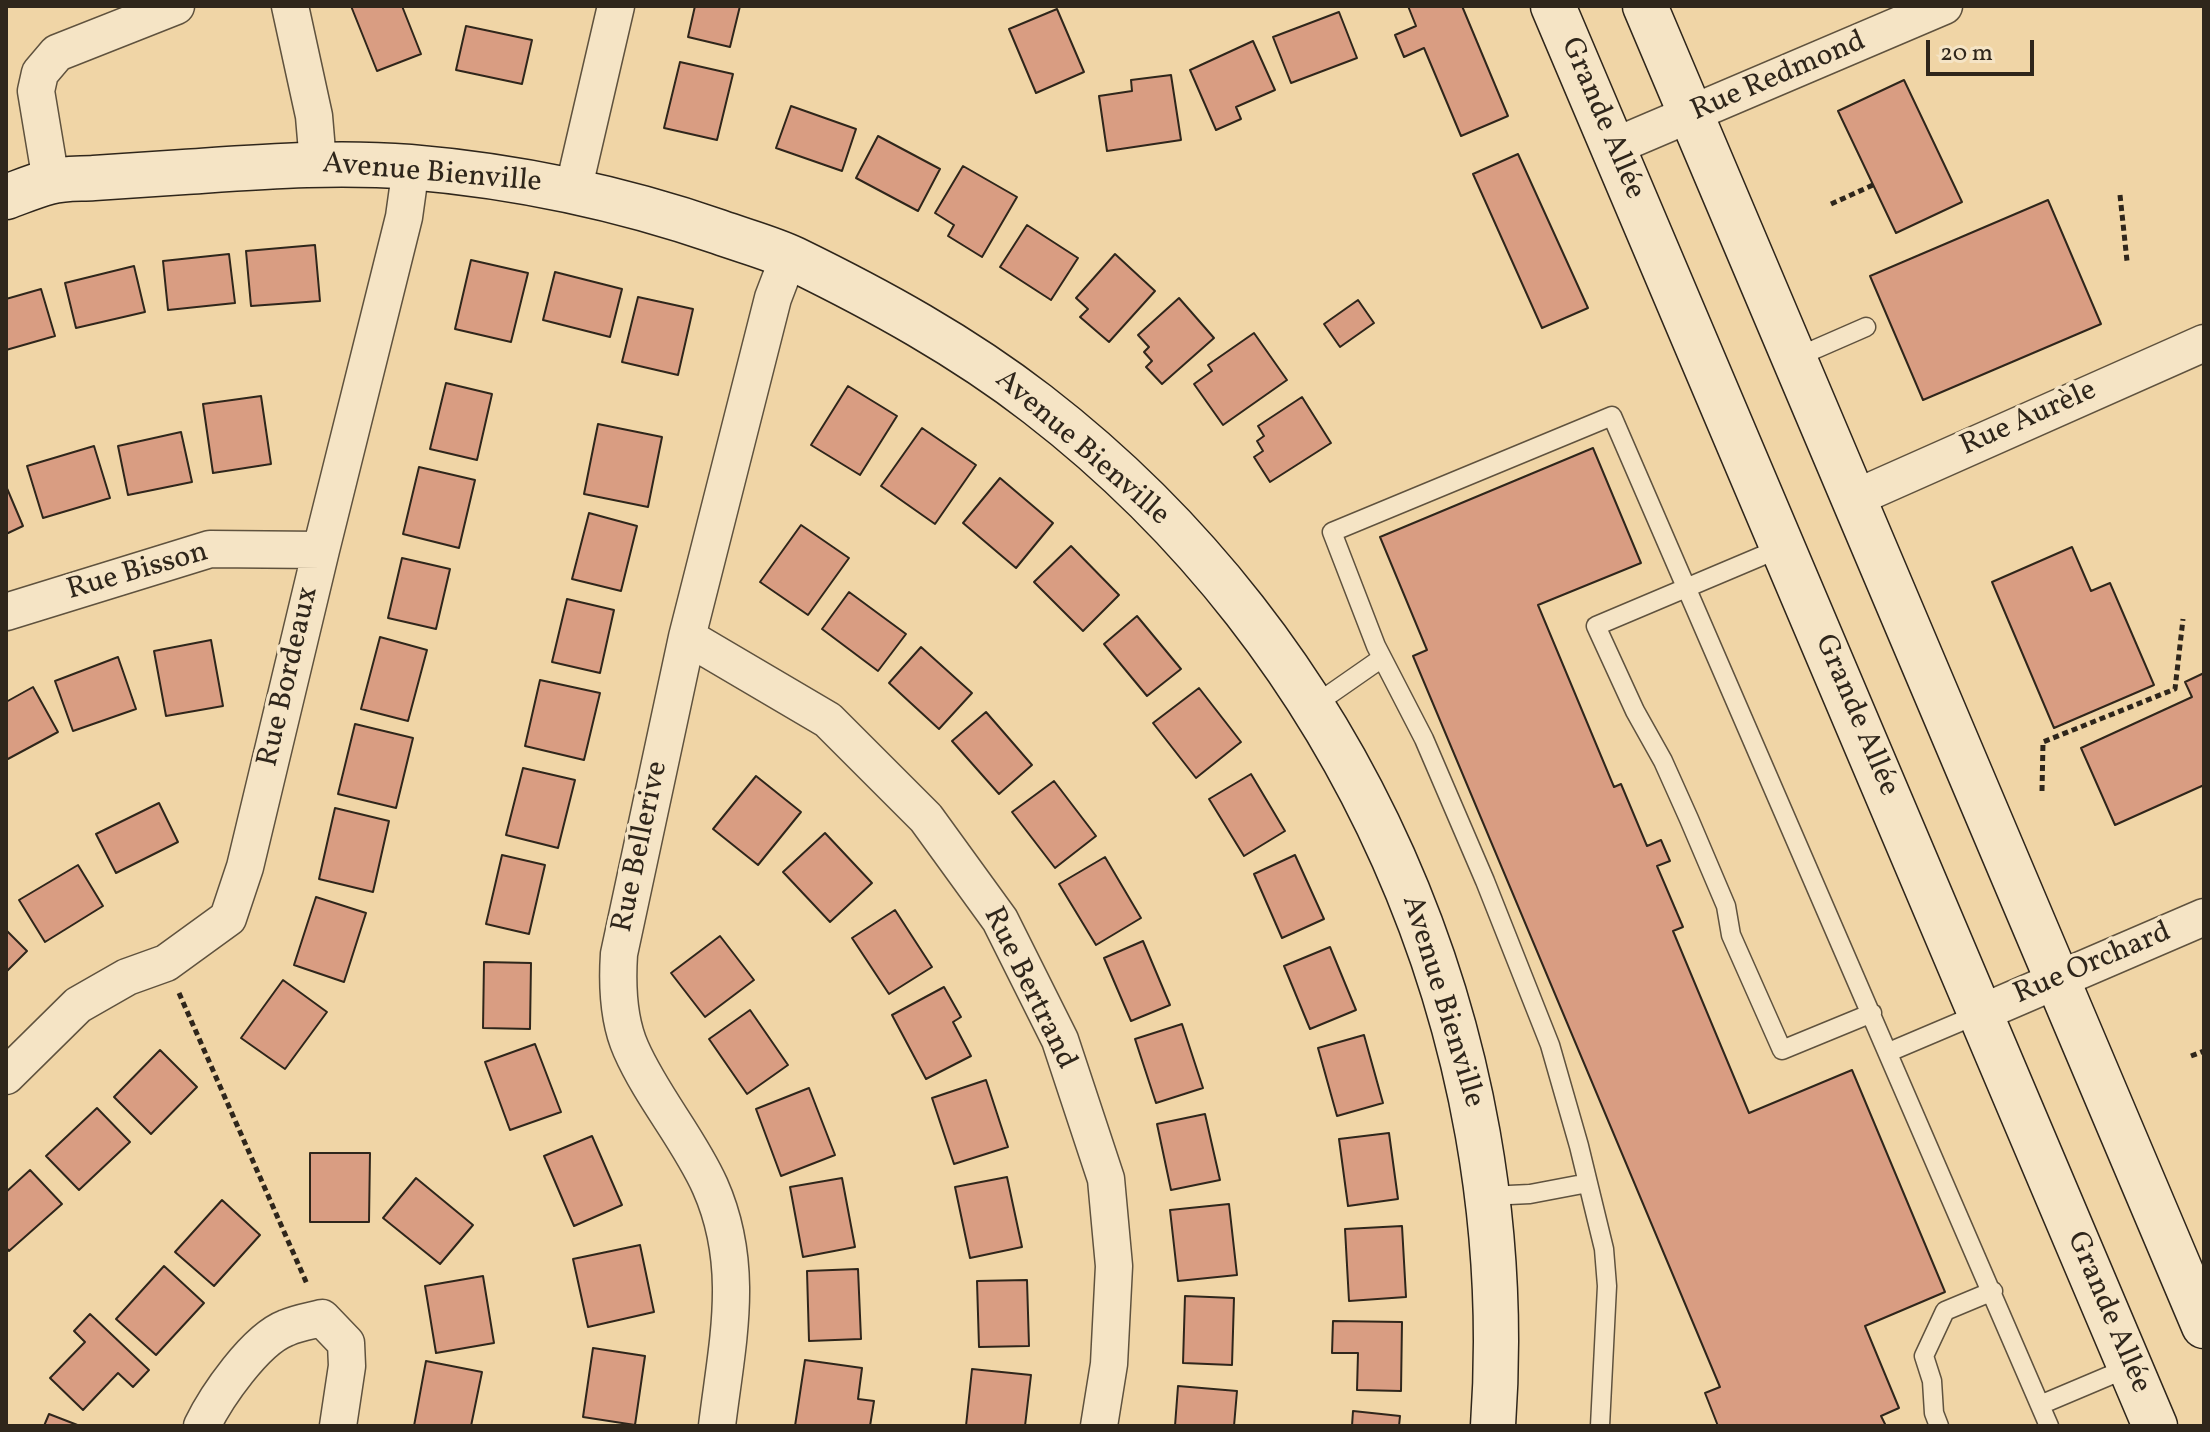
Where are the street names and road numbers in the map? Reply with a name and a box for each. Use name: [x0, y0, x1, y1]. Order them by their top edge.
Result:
street label: Rue Redmond: [1686, 25, 1872, 131]
street label: Grande Allée: [1551, 33, 1651, 205]
street label: Avenue Bienville: [321, 147, 543, 203]
street label: Avenue Bienville: [986, 363, 1176, 535]
street label: Rue Aurèle: [1955, 374, 2103, 466]
street label: Rue Bisson: [63, 536, 213, 610]
street label: Rue Bordeaux: [252, 584, 328, 770]
street label: Grande Allée: [1805, 630, 1905, 802]
street label: Rue Bellerive: [606, 758, 678, 936]
street label: Avenue Bienville: [1392, 892, 1490, 1112]
street label: Rue Bertrand: [973, 902, 1083, 1076]
street label: Rue Orchard: [2009, 916, 2177, 1014]
street label: Grande Allée: [2057, 1227, 2157, 1399]

